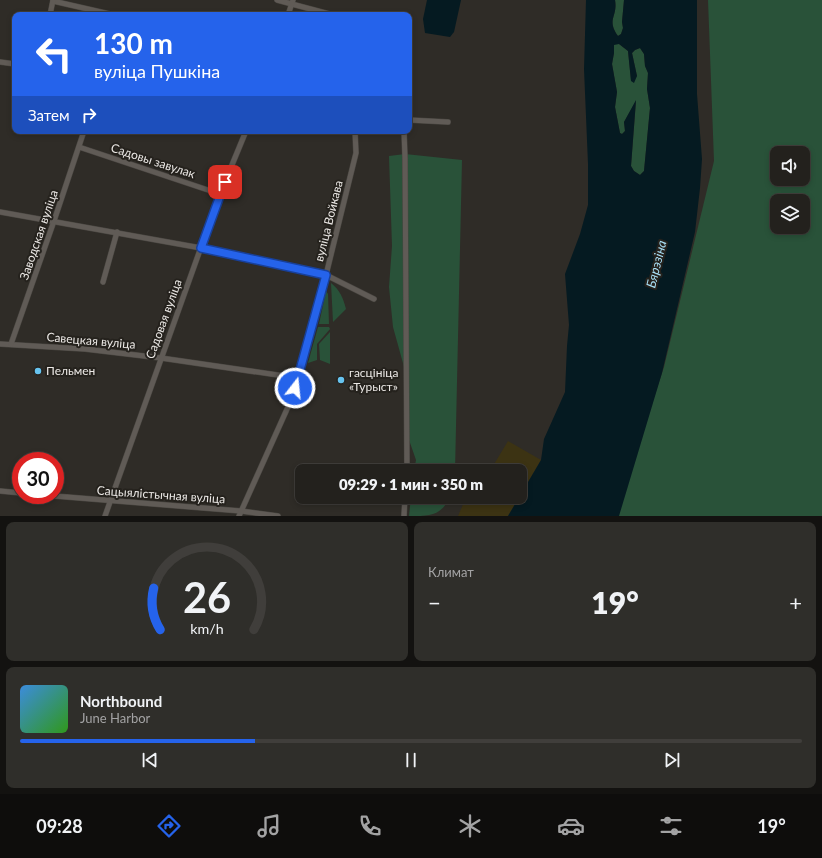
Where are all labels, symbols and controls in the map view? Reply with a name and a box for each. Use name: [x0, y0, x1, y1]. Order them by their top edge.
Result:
text: 130 m: [94, 26, 173, 60]
icon: left: [28, 28, 80, 80]
text: вуліца Пушкіна: [94, 60, 220, 82]
icon: right: [78, 104, 100, 126]
text: Затем: [28, 106, 70, 124]
street label: Садовы завулак: [109, 140, 198, 181]
map controls: [770, 146, 810, 234]
button: sound: [770, 146, 810, 186]
pin: [208, 165, 242, 199]
icon: arrive: [214, 171, 236, 193]
street label: вуліца Войкава: [311, 179, 346, 263]
street label: Заводская вуліца: [16, 188, 61, 282]
button: layers: [770, 194, 810, 234]
water label: Бярэзіна: [642, 238, 670, 289]
street label: Садовая вуліца: [142, 277, 185, 361]
street label: Савецкая вуліца: [46, 329, 136, 352]
place label: Пельмен: [46, 363, 95, 378]
place label: гасцініца «Турыст»: [349, 365, 399, 394]
marker: Пельмен: [33, 366, 43, 376]
position arrow: [274, 367, 316, 409]
marker: гасцініца «Турыст»: [336, 375, 346, 385]
speed limit sign: 30: [12, 452, 64, 504]
text: 09:29 · 1 мин · 350 m: [339, 475, 483, 493]
street label: Сацыялістычная вуліца: [96, 483, 226, 506]
text: Климат: [428, 564, 474, 580]
text: 26: [183, 571, 231, 621]
text: 19°: [591, 584, 639, 620]
text: −: [428, 589, 441, 616]
text: +: [789, 589, 802, 616]
text: km/h: [190, 619, 224, 636]
text: Northbound: [80, 692, 162, 710]
text: June Harbor: [80, 710, 150, 726]
icon: previous: [139, 749, 161, 771]
icon: pause: [400, 749, 422, 771]
icon: next: [661, 749, 683, 771]
icon: directions: [155, 812, 183, 840]
icon: music: [255, 812, 283, 840]
icon: phone: [356, 812, 384, 840]
icon: climate: [456, 812, 484, 840]
icon: car: [557, 812, 585, 840]
icon: filters: [657, 812, 685, 840]
text: 09:28: [36, 815, 83, 837]
text: 19°: [757, 815, 786, 837]

